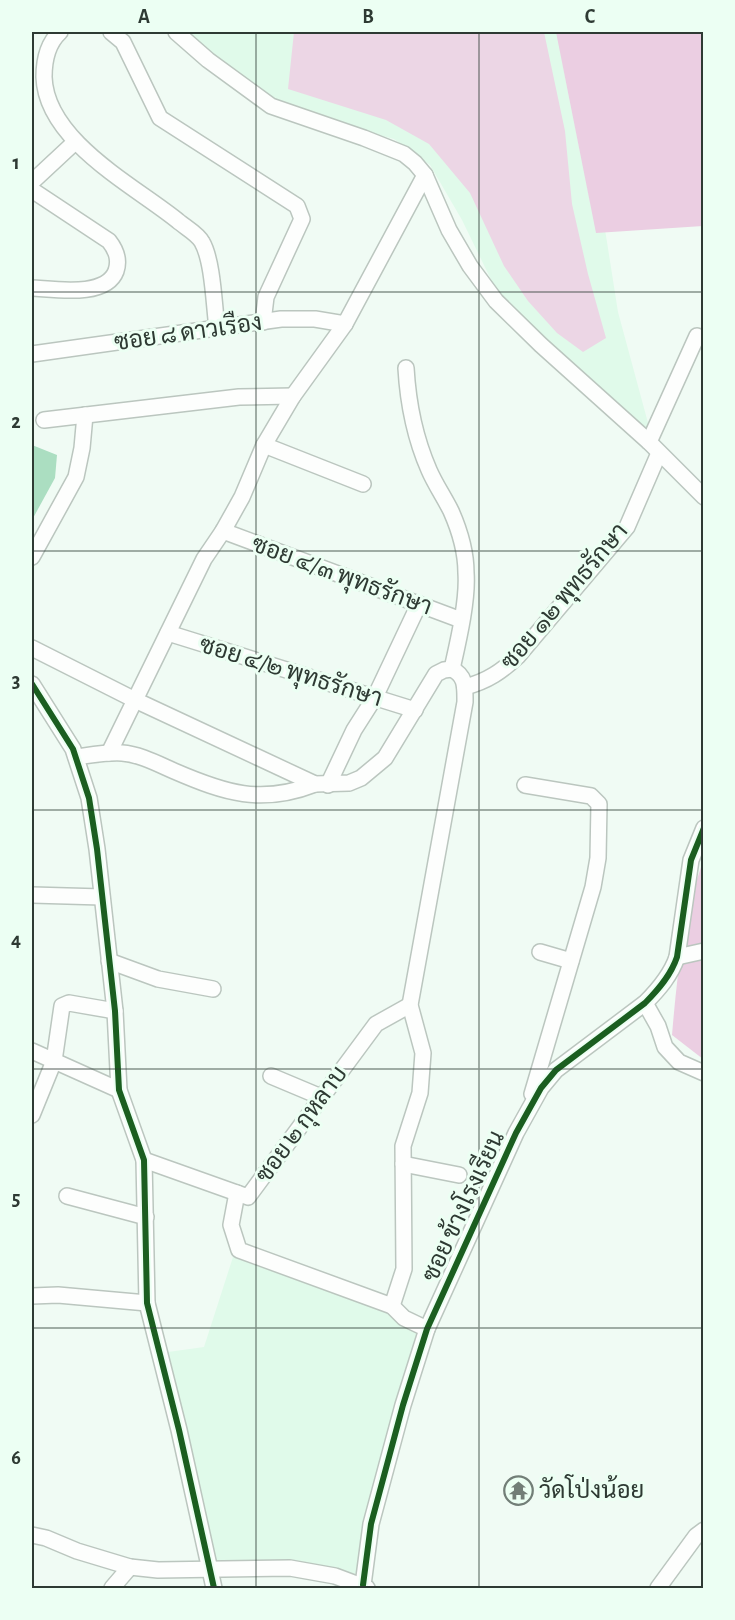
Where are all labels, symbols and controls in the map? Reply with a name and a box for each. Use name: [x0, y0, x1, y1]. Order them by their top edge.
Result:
text: A: [138, 7, 150, 27]
text: B: [362, 7, 374, 27]
text: C: [585, 7, 596, 27]
text: 1: [12, 153, 20, 173]
street label: ซอย ๘ ดาวเรือง: [112, 307, 264, 355]
text: 2: [11, 412, 21, 432]
street label: ซอย ๑๒ พุทธรักษา: [495, 517, 635, 676]
street label: ซอย ๔/๓ พุทธรักษา: [247, 529, 436, 622]
street label: ซอย ๔/๒ พุทธรักษา: [196, 630, 386, 714]
text: 3: [12, 671, 20, 691]
text: 4: [11, 930, 21, 950]
street label: ซอย ๒ กุหลาบ: [252, 1062, 354, 1189]
street label: ซอย ข้างโรงเรียน: [414, 1125, 509, 1285]
text: 5: [12, 1189, 20, 1209]
text: 6: [11, 1448, 21, 1468]
temple icon: วัดโป่งน้อย: [502, 1474, 534, 1506]
place label: วัดโป่งน้อย: [539, 1474, 644, 1503]

